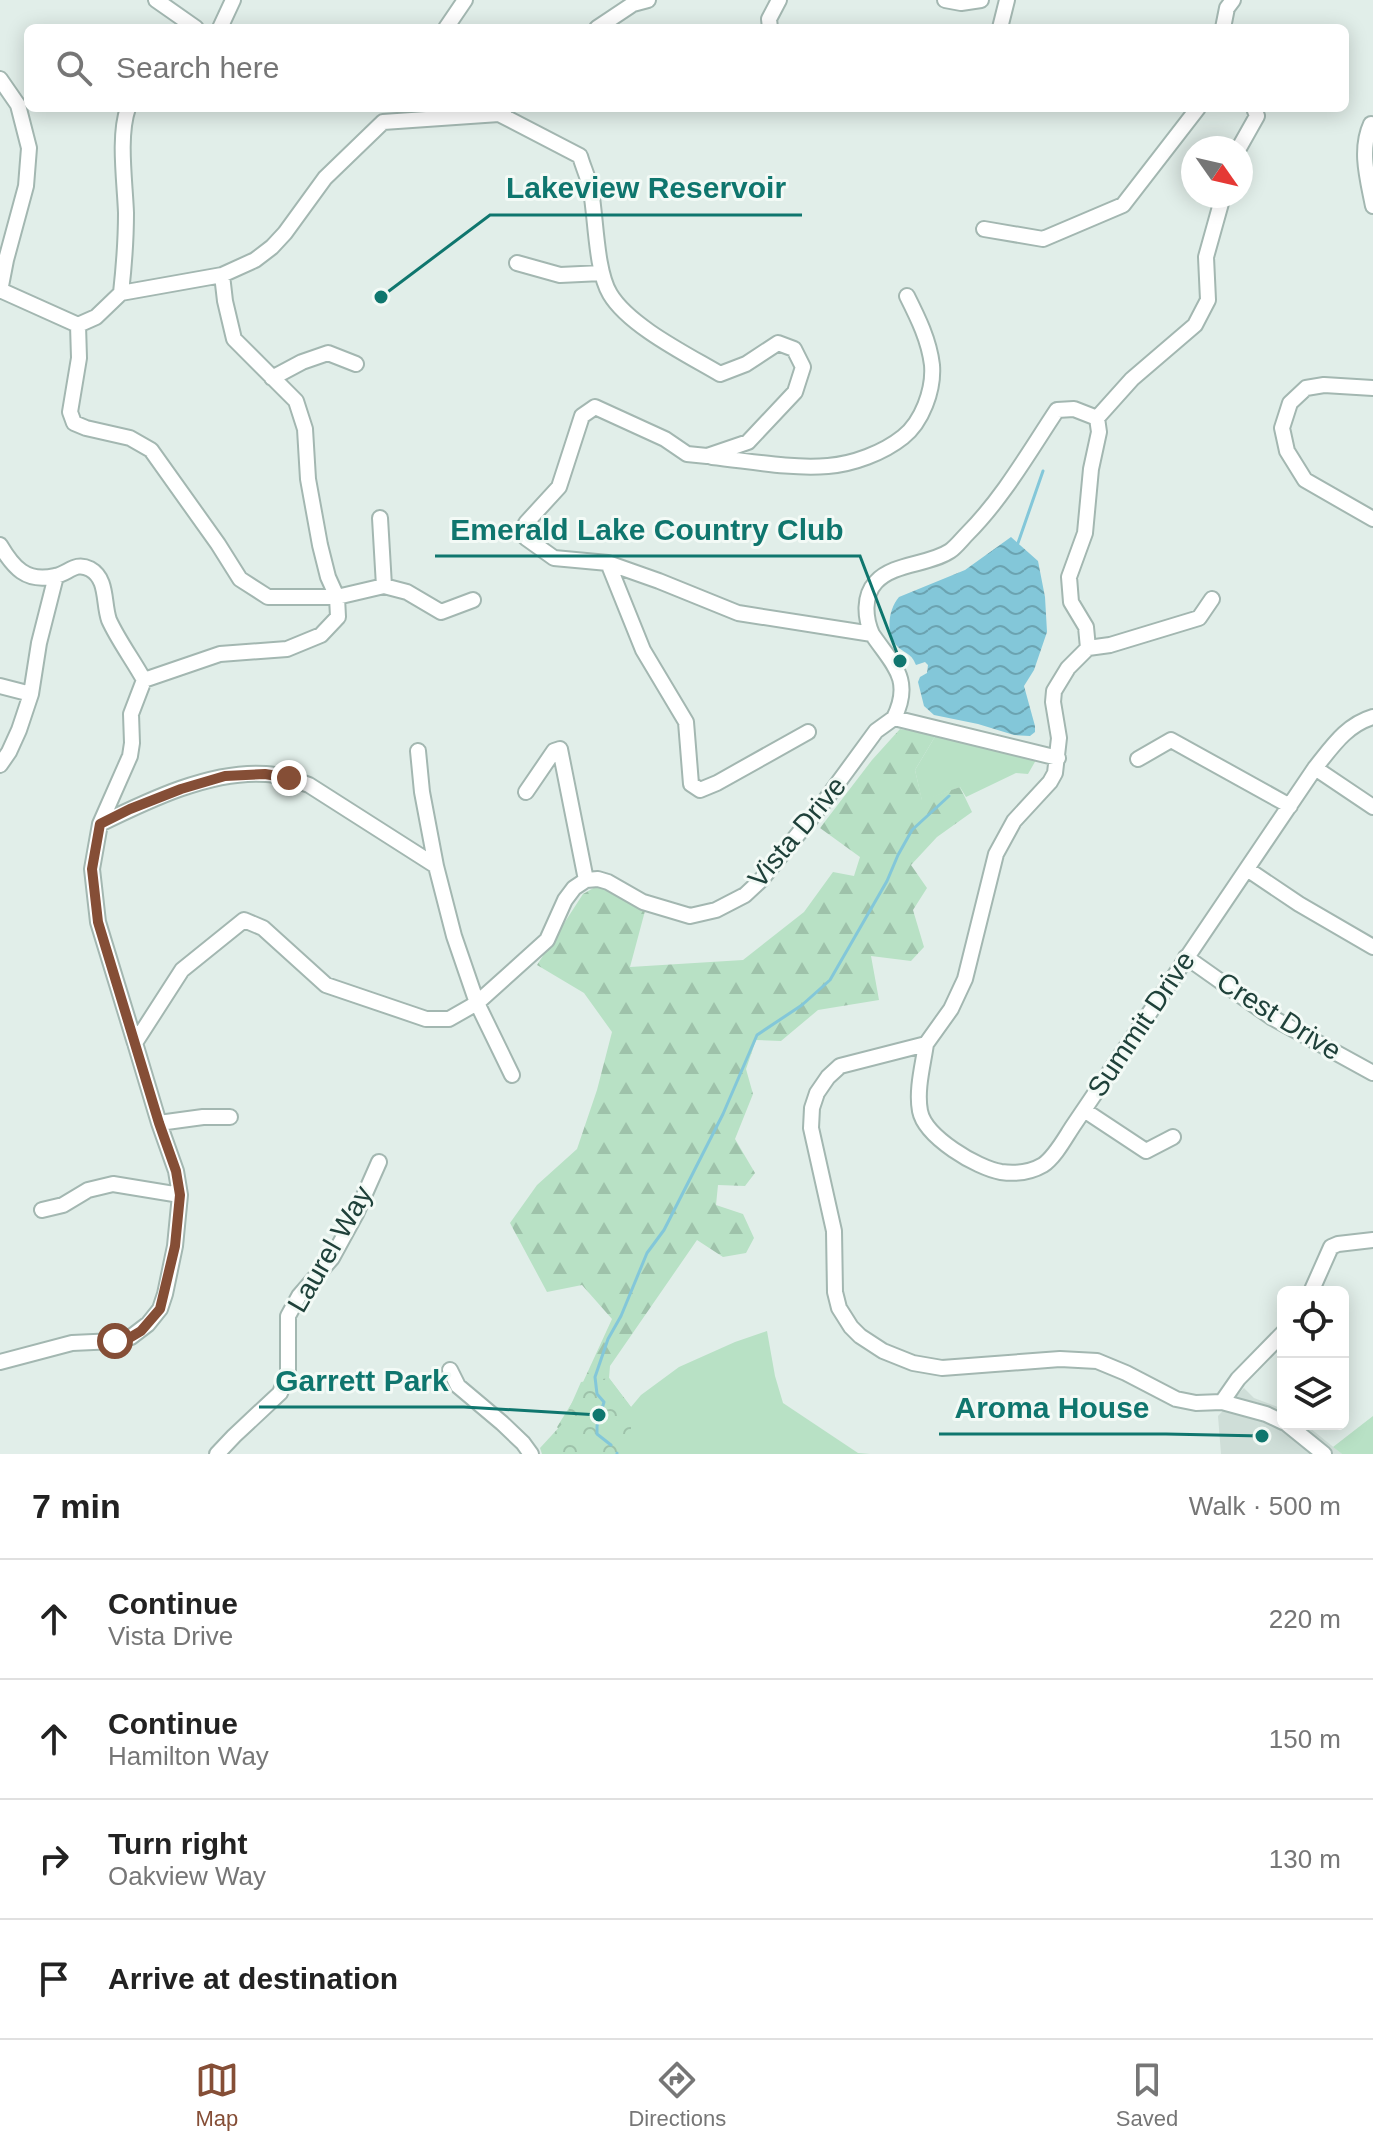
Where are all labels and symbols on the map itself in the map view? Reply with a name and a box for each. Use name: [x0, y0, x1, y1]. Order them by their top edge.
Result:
north arrow: [1181, 136, 1253, 208]
callout: Lakeview Reservoir: [490, 161, 802, 215]
text: Lakeview Reservoir: [506, 171, 786, 204]
callout: Emerald Lake Country Club: [435, 502, 860, 556]
text: Emerald Lake Country Club: [450, 513, 844, 546]
route end: [271, 760, 307, 796]
street label: Vista Drive: [742, 770, 852, 894]
street label: Summit Drive: [1081, 946, 1201, 1102]
street label: Crest Drive: [1211, 966, 1347, 1066]
street label: Laurel Way: [281, 1180, 379, 1318]
route start: [97, 1323, 133, 1359]
callout: Garrett Park: [259, 1353, 464, 1407]
text: Garrett Park: [275, 1364, 449, 1397]
callout: Aroma House: [939, 1380, 1166, 1434]
text: Aroma House: [954, 1391, 1150, 1424]

